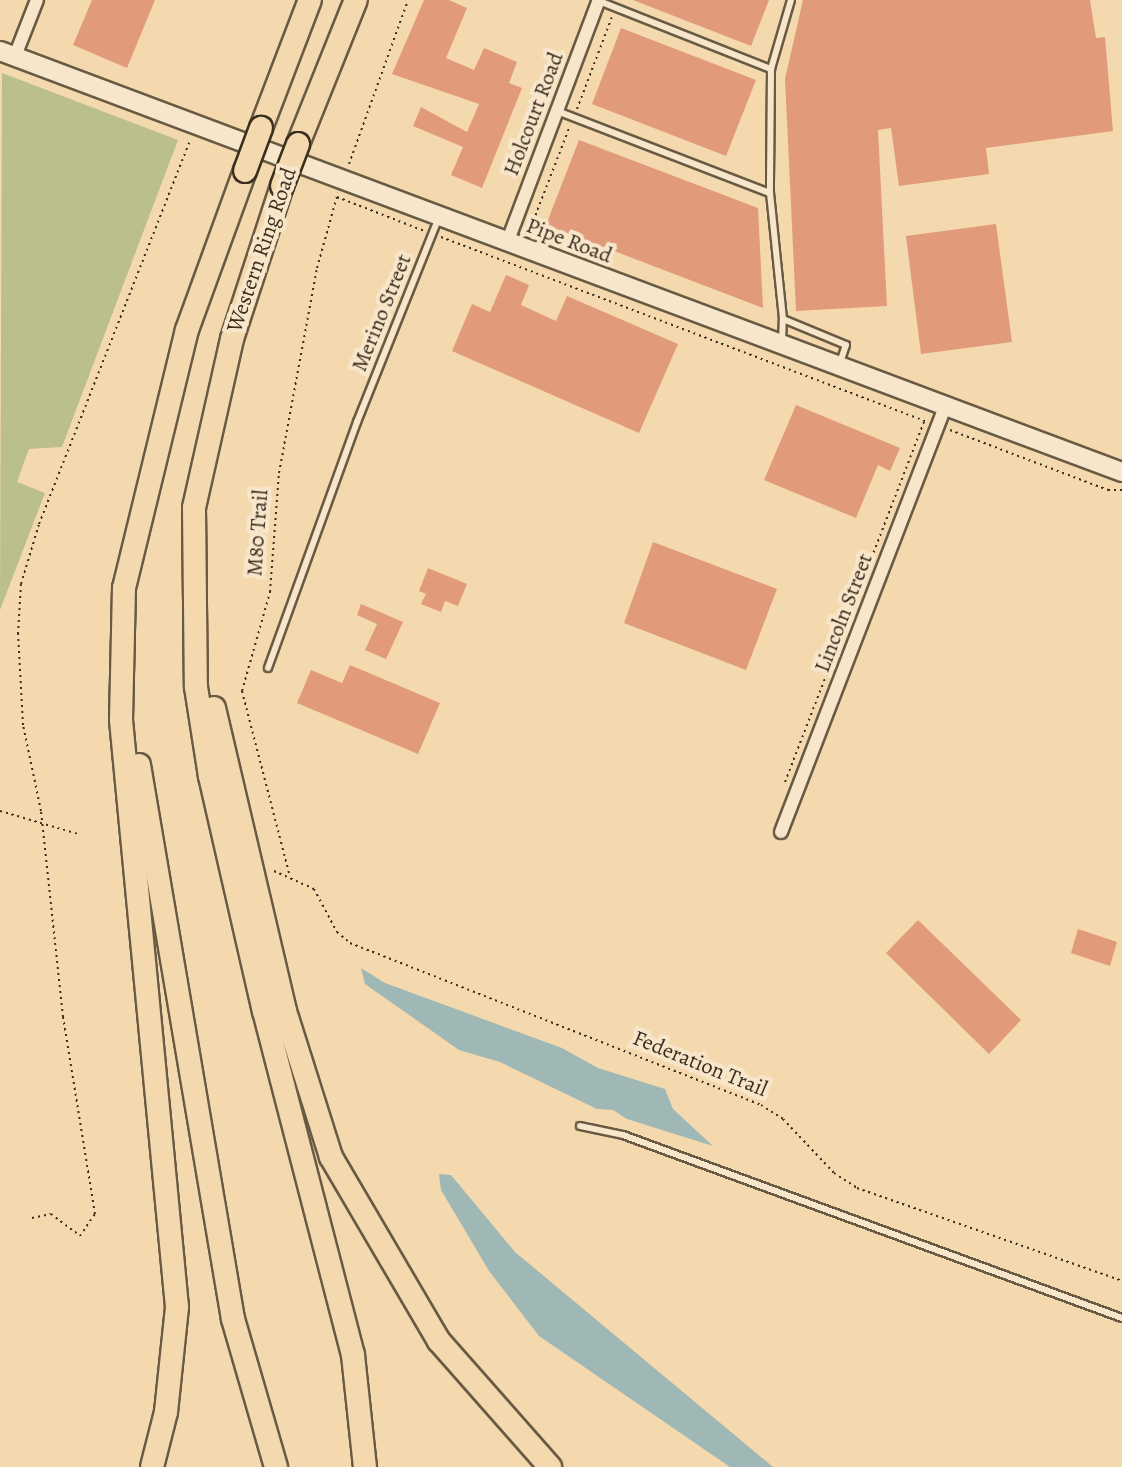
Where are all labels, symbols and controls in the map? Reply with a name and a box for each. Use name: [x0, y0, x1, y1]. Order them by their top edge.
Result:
street label: Holcourt Road: [498, 49, 570, 179]
street label: Western Ring Road: [221, 164, 303, 336]
street label: Pipe Road: [522, 213, 616, 269]
street label: Merino Street: [347, 251, 417, 375]
street label: M80 Trail: [242, 489, 274, 577]
street label: Lincoln Street: [809, 550, 879, 676]
street label: Federation Trail: [629, 1025, 771, 1103]

